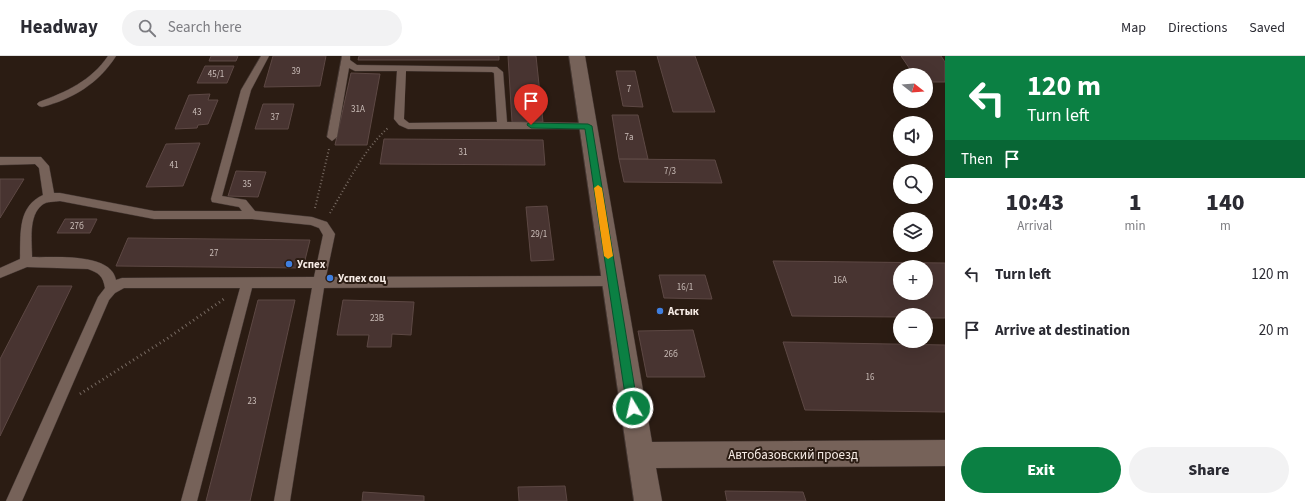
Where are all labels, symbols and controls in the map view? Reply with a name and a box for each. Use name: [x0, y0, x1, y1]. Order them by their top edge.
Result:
search box: [122, 10, 402, 46]
text: Headway: [20, 14, 98, 41]
icon: search: [136, 17, 158, 39]
text: Search here: [168, 17, 242, 38]
text: Map: [1121, 18, 1146, 38]
text: Directions: [1168, 18, 1227, 38]
text: Saved: [1249, 18, 1285, 38]
house number: 39: [292, 65, 301, 78]
text: 120 m: [1027, 66, 1101, 106]
house number: 45/1: [208, 68, 224, 81]
north arrow: [893, 68, 933, 108]
map controls: [893, 68, 933, 348]
icon: left: [961, 72, 1013, 124]
house number: 7: [627, 83, 632, 96]
pin: [514, 84, 548, 125]
icon: arrive: [520, 90, 542, 112]
house number: 31А: [351, 103, 365, 116]
text: Turn left: [1027, 103, 1089, 128]
house number: 43: [193, 106, 202, 119]
house number: 37: [271, 111, 280, 124]
button: sound: [893, 116, 933, 156]
house number: 7а: [624, 131, 634, 144]
house number: 31: [459, 146, 467, 159]
icon: arrive: [1001, 148, 1023, 170]
text: Then: [961, 149, 993, 170]
house number: 41: [170, 159, 178, 172]
button: search: [893, 164, 933, 204]
house number: 7/3: [664, 165, 677, 178]
house number: 35: [243, 178, 252, 191]
text: 10:43: [1005, 185, 1064, 220]
text: 1: [1129, 185, 1142, 220]
text: 140: [1206, 185, 1245, 220]
button: layers: [893, 212, 933, 252]
text: Arrival: [1017, 217, 1052, 235]
text: min: [1125, 217, 1146, 235]
text: m: [1220, 217, 1231, 235]
house number: 27б: [70, 220, 84, 233]
house number: 29/1: [531, 228, 547, 241]
house number: 27: [210, 247, 219, 260]
place label: Успех: [297, 257, 326, 272]
marker: Успех: [284, 259, 294, 269]
button: +: [893, 260, 933, 300]
icon: left: [961, 263, 983, 285]
text: Turn left: [995, 264, 1051, 285]
text: 120 m: [1251, 264, 1289, 285]
place label: Успех соц: [338, 271, 386, 286]
marker: Успех соц: [325, 273, 335, 283]
house number: 16А: [833, 274, 847, 287]
house number: 16/1: [677, 281, 693, 294]
place label: Астык: [667, 304, 699, 319]
marker: Астык: [655, 306, 665, 316]
button: −: [893, 308, 933, 348]
house number: 23В: [370, 312, 384, 325]
icon: arrive: [961, 319, 983, 341]
text: Arrive at destination: [995, 320, 1130, 341]
text: 20 m: [1259, 320, 1289, 341]
house number: 26б: [664, 348, 678, 361]
house number: 16: [866, 371, 875, 384]
position arrow: [612, 387, 654, 429]
house number: 23: [248, 395, 257, 408]
street label: Автобазовский проезд: [728, 446, 858, 464]
button: Exit: [961, 447, 1121, 493]
button: Share: [1129, 447, 1289, 493]

